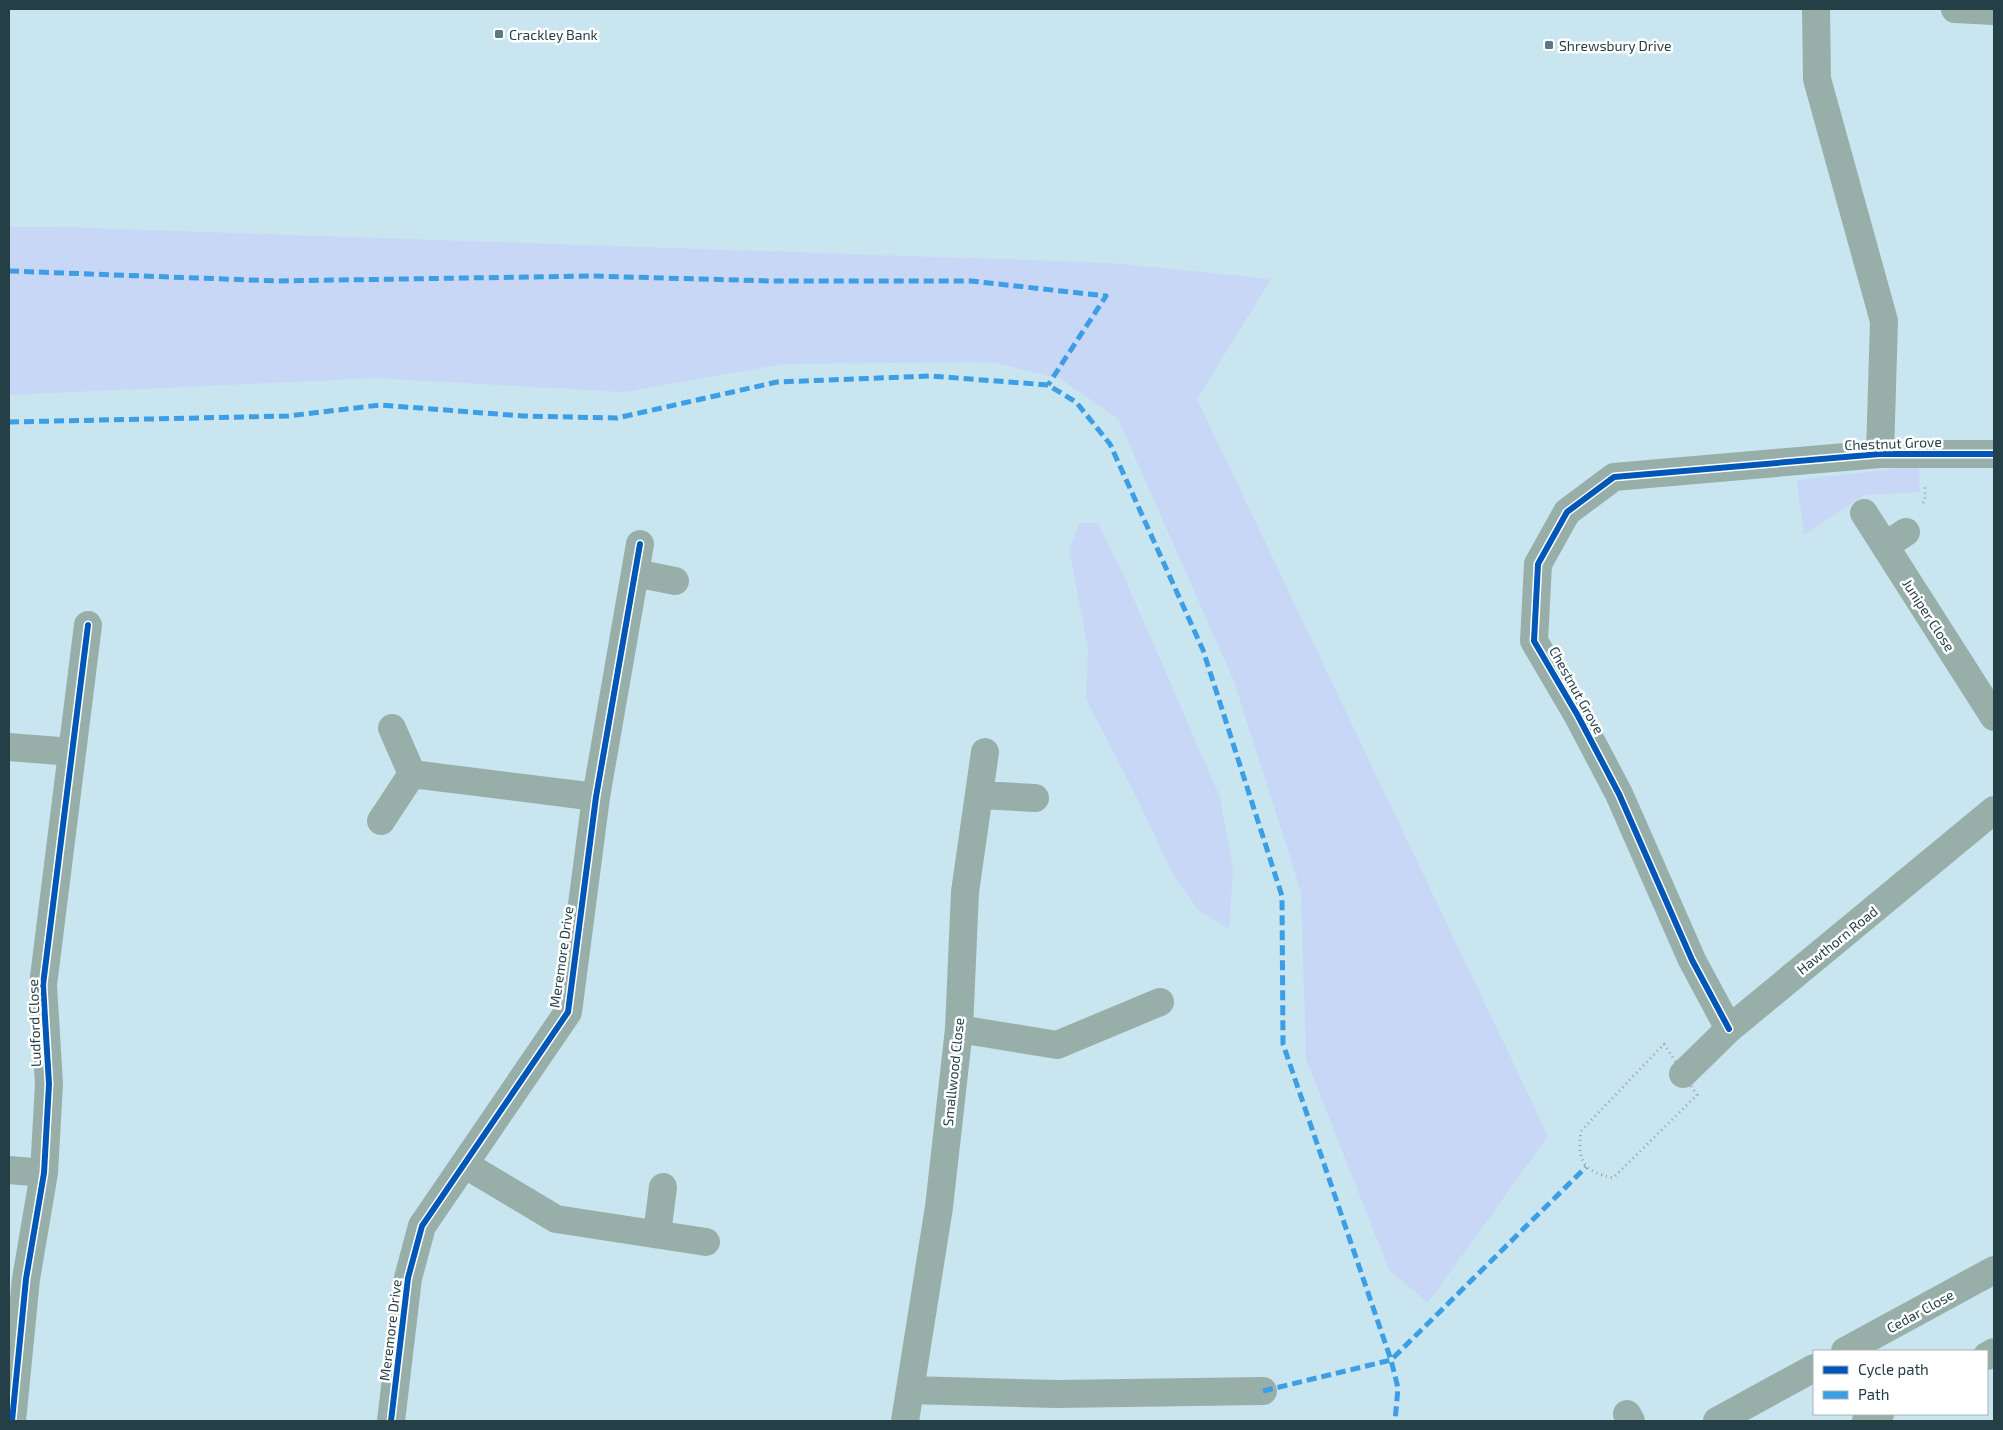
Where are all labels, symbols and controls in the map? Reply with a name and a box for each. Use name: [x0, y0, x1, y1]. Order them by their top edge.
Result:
place label: Crackley Bank: [509, 26, 598, 43]
marker: Crackley Bank: [493, 28, 505, 40]
place label: Shrewsbury Drive: [1559, 37, 1672, 54]
marker: Shrewsbury Drive: [1543, 39, 1555, 51]
street label: Chestnut Grove: [1844, 433, 1942, 453]
street label: Juniper Close: [1899, 576, 1959, 654]
street label: Chestnut Grove: [1546, 643, 1608, 737]
street label: Hawthorn Road: [1793, 902, 1881, 978]
street label: Meremore Drive: [545, 905, 577, 1009]
street label: Ludford Close: [24, 979, 44, 1067]
street label: Smallwood Close: [939, 1017, 967, 1127]
street label: Meremore Drive: [375, 1278, 405, 1382]
street label: Cedar Close: [1883, 1286, 1957, 1336]
legend: [1813, 1350, 1988, 1415]
text: Cycle path: [1858, 1360, 1929, 1378]
text: Path: [1858, 1385, 1889, 1403]

